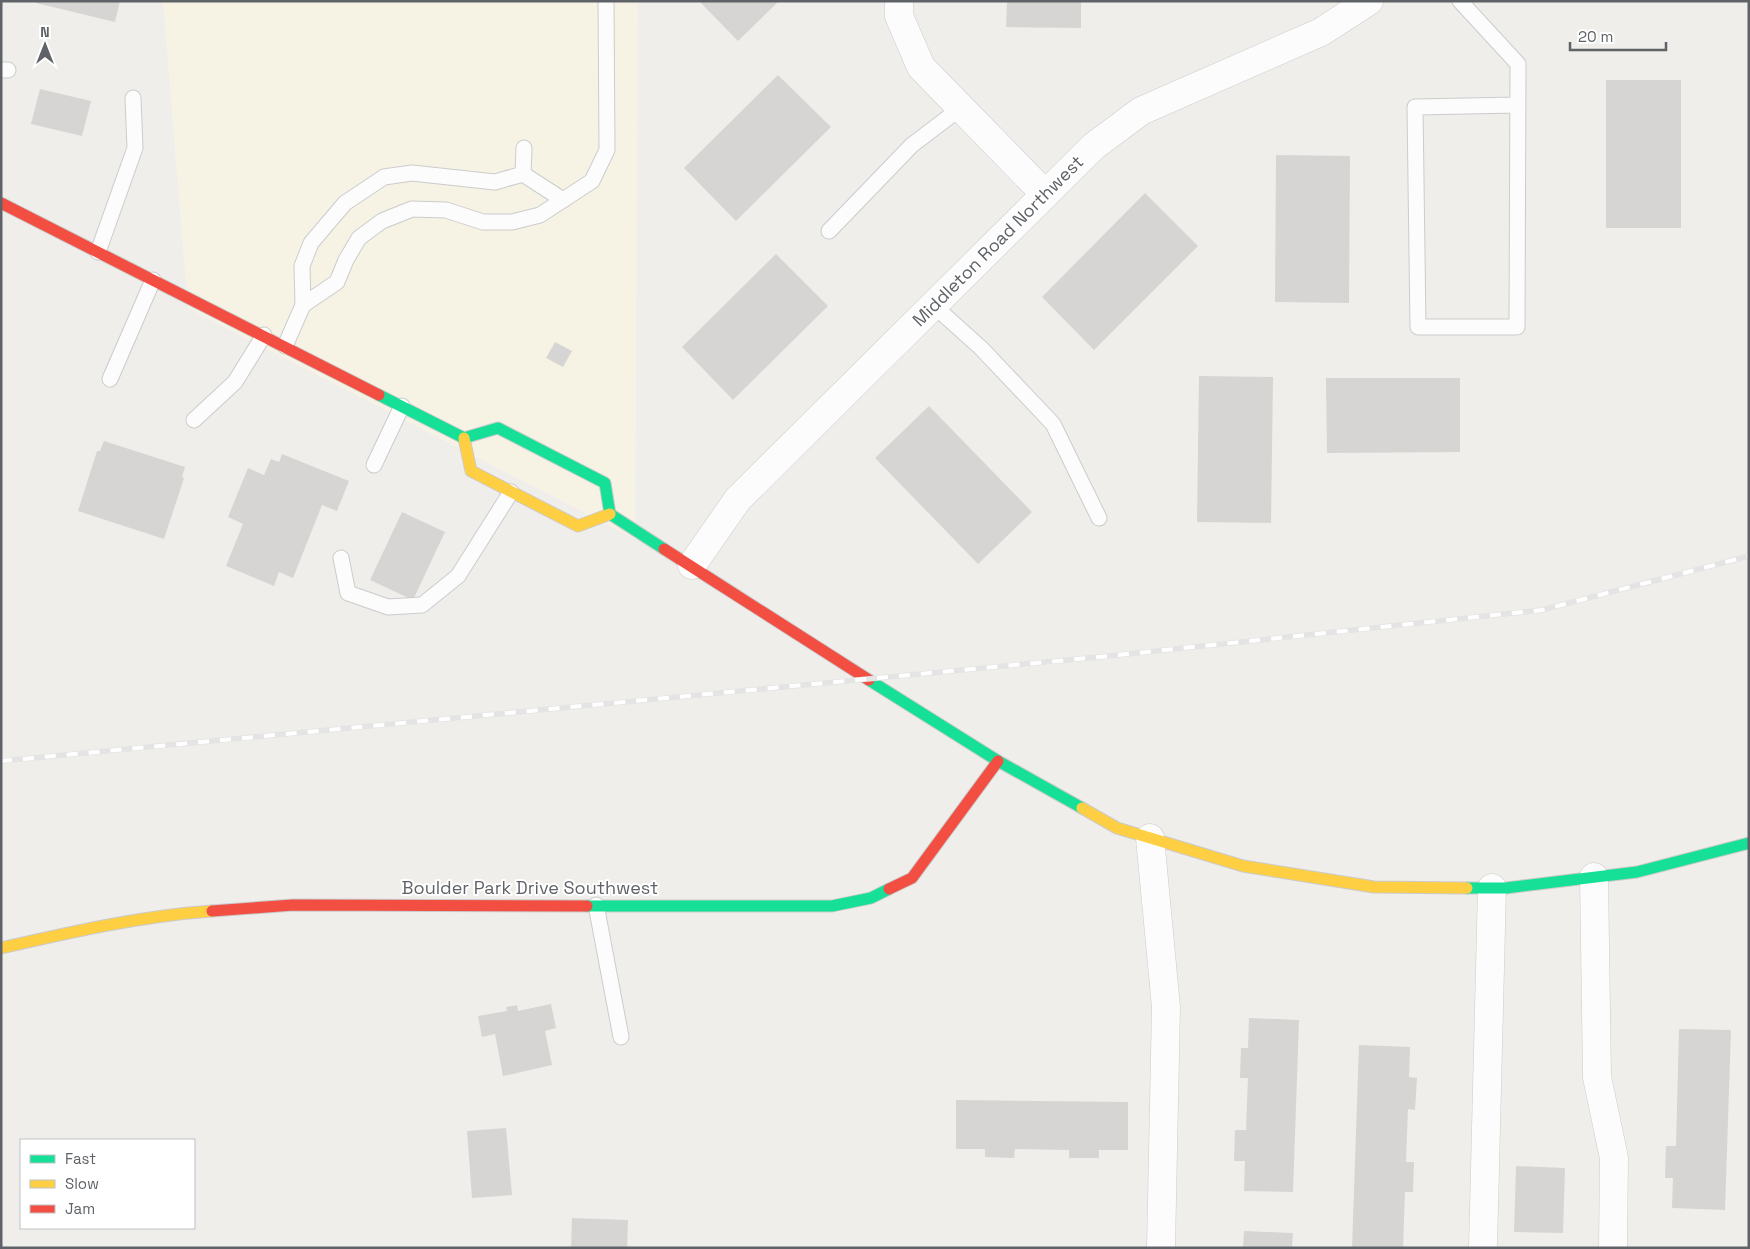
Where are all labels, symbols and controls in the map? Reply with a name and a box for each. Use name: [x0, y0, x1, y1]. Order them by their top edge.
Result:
north arrow: [20, 20, 70, 70]
scale bar: [1570, 20, 1666, 52]
text: N: [40, 23, 50, 41]
text: 20 m: [1578, 27, 1613, 46]
street label: Middleton Road Northwest: [907, 150, 1088, 331]
street label: Boulder Park Drive Southwest: [402, 876, 658, 899]
legend: [20, 1139, 195, 1229]
text: Fast: [65, 1149, 96, 1168]
text: Slow: [65, 1174, 99, 1193]
text: Jam: [65, 1199, 95, 1218]

